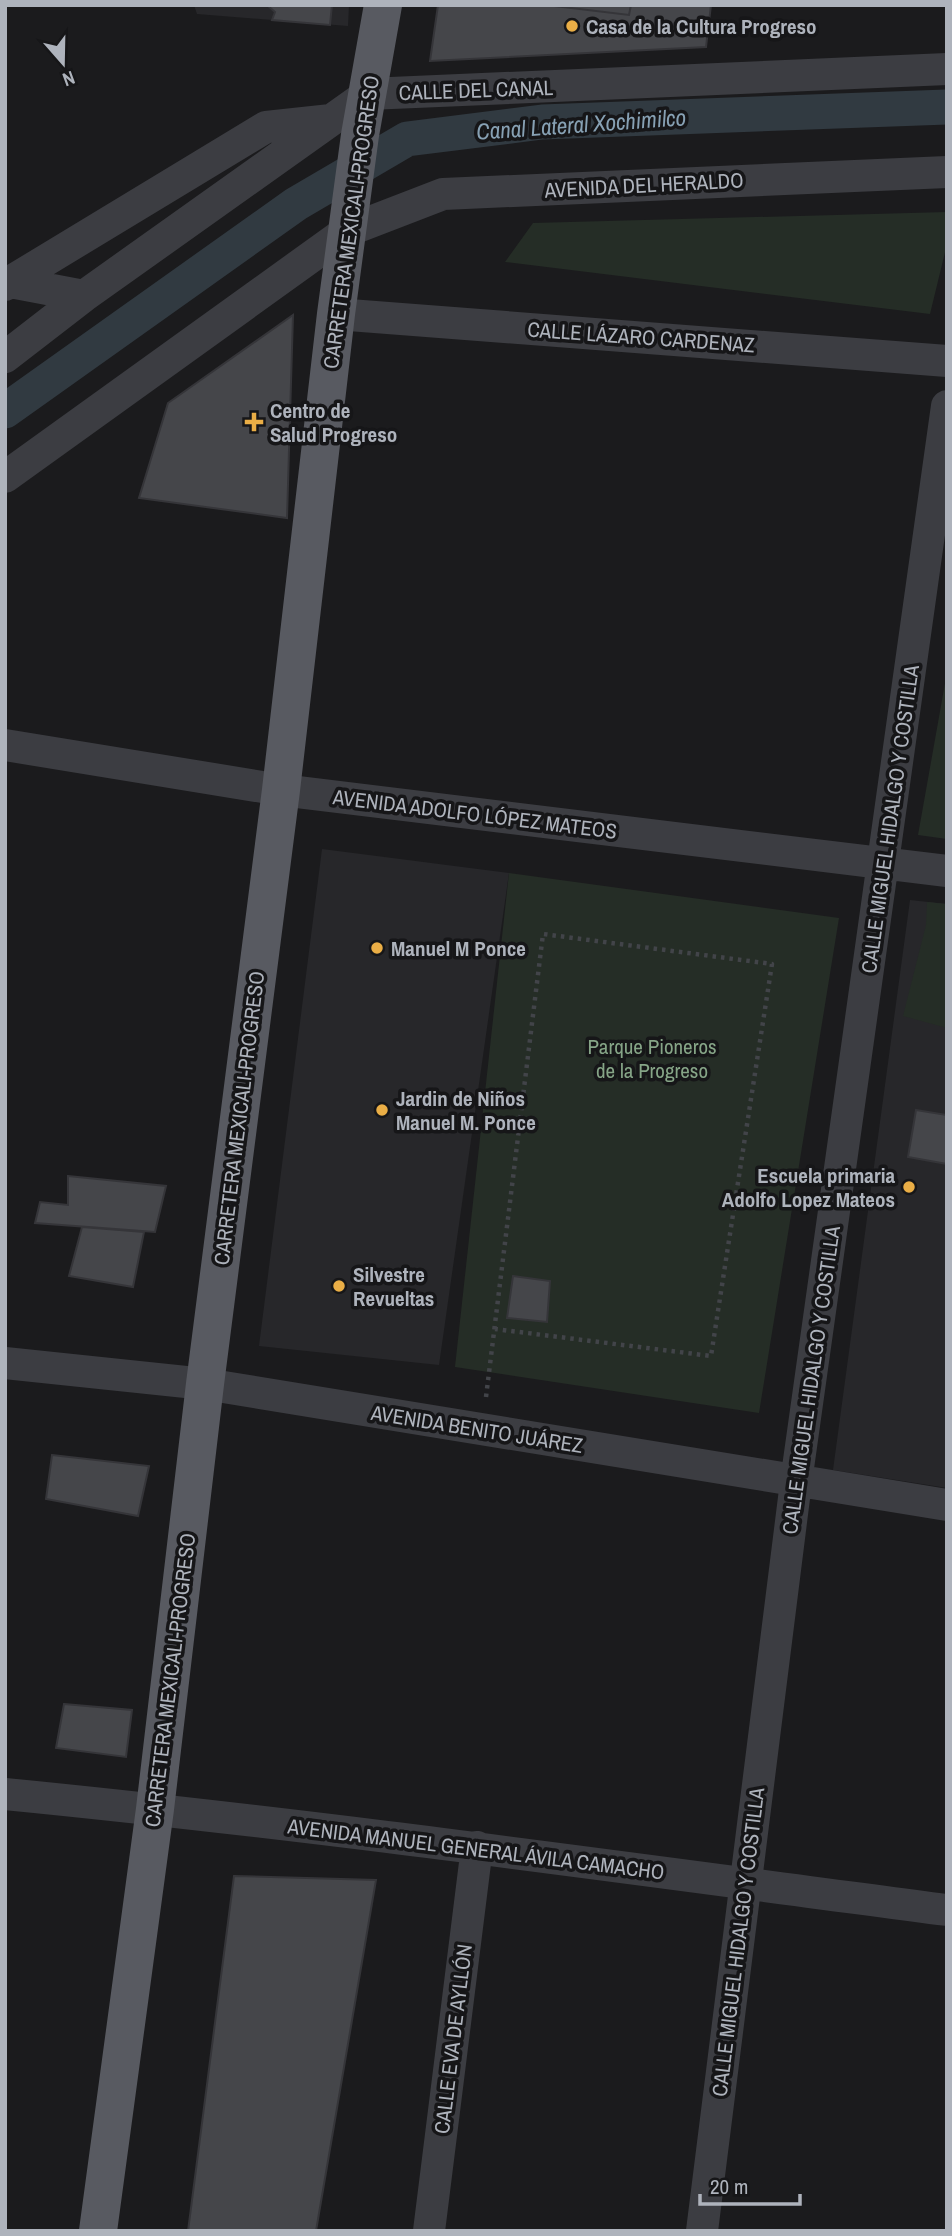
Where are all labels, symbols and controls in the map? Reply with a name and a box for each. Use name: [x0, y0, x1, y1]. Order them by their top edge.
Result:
place label: Casa de la Cultura Progreso: [586, 12, 817, 41]
marker: Casa de la Cultura Progreso: [564, 18, 580, 34]
north arrow: [28, 28, 98, 98]
text: N: [59, 65, 79, 93]
street label: CALLE DEL CANAL: [398, 73, 554, 107]
street label: CARRETERA MEXICALI-PROGRESO: [316, 74, 386, 370]
water label: Canal Lateral Xochimilco: [475, 101, 687, 147]
street label: AVENIDA DEL HERALDO: [543, 165, 744, 205]
street label: CALLE LÁZARO CARDENAZ: [526, 315, 756, 359]
place label: Centro de Salud Progreso: [270, 396, 397, 449]
marker: Centro de Salud Progreso: [244, 412, 264, 432]
street label: CALLE MIGUEL HIDALGO Y COSTILLA: [854, 663, 926, 975]
street label: AVENIDA ADOLFO LÓPEZ MATEOS: [331, 782, 618, 846]
place label: Manuel M Ponce: [391, 934, 526, 963]
marker: Manuel M Ponce: [369, 940, 385, 956]
street label: CARRETERA MEXICALI-PROGRESO: [207, 969, 271, 1267]
park label: Parque Pioneros de la Progreso: [587, 1032, 717, 1085]
place label: Jardin de Niños Manuel M. Ponce: [396, 1084, 536, 1137]
marker: Jardin de Niños Manuel M. Ponce: [374, 1102, 390, 1118]
place label: Escuela primaria Adolfo Lopez Mateos: [722, 1161, 895, 1214]
marker: Escuela primaria Adolfo Lopez Mateos: [901, 1179, 917, 1195]
street label: CALLE MIGUEL HIDALGO Y COSTILLA: [775, 1224, 847, 1536]
place label: Silvestre Revueltas: [353, 1260, 434, 1313]
marker: Silvestre Revueltas: [331, 1278, 347, 1294]
street label: AVENIDA BENITO JUÁREZ: [368, 1398, 585, 1460]
street label: CARRETERA MEXICALI-PROGRESO: [138, 1531, 202, 1829]
street label: CALLE MIGUEL HIDALGO Y COSTILLA: [705, 1785, 771, 2098]
street label: AVENIDA MANUEL GENERAL ÁVILA CAMACHO: [285, 1811, 666, 1886]
street label: CALLE EVA DE AYLLÓN: [427, 1943, 479, 2135]
scale bar: [700, 2162, 800, 2206]
text: 20 m: [710, 2172, 748, 2201]

